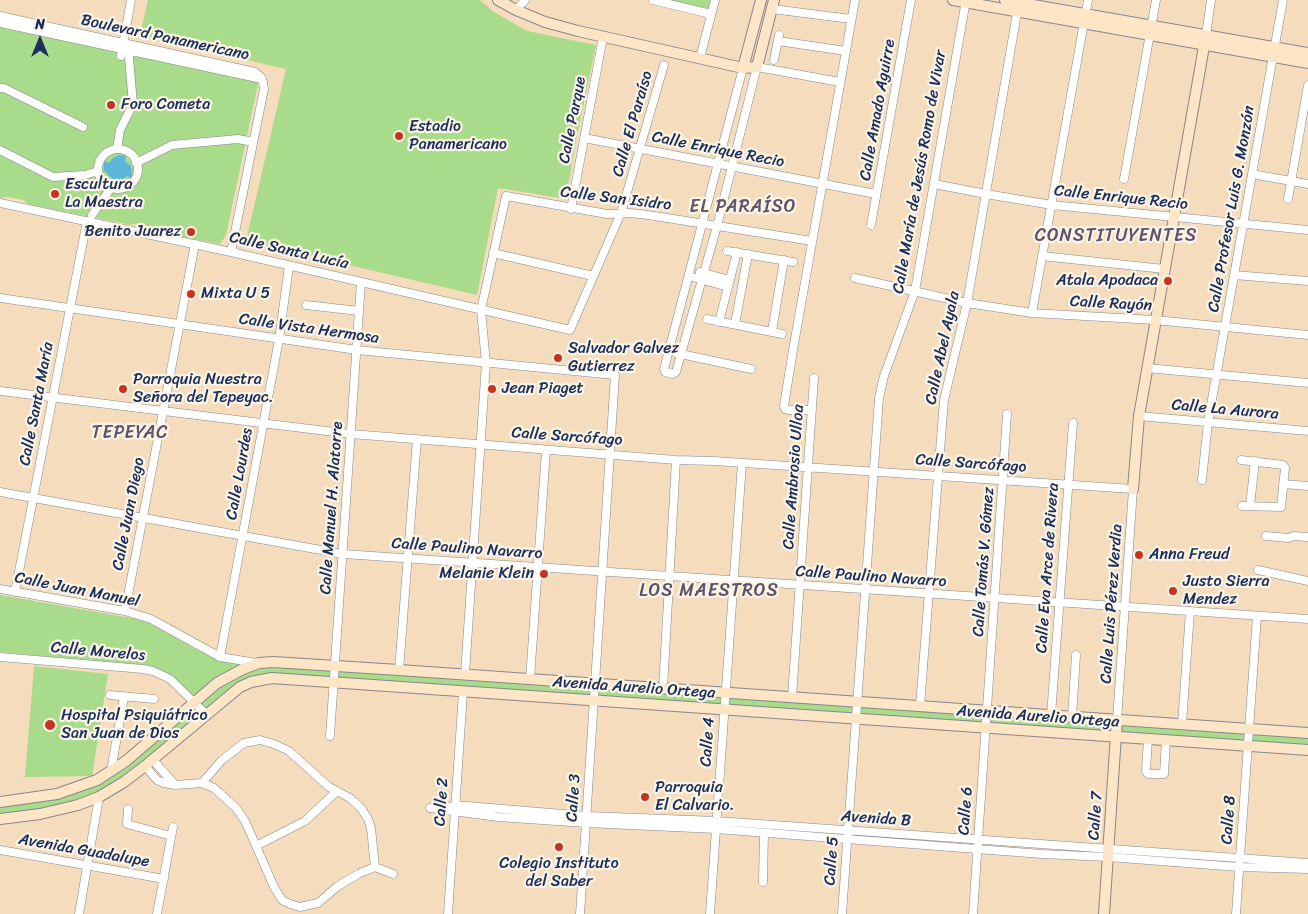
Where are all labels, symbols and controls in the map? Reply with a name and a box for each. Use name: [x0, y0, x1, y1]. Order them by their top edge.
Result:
street label: Boulevard Panamericano: [79, 11, 251, 65]
text: N: [35, 12, 45, 37]
north arrow: [15, 15, 65, 65]
street label: Calle Amado Aguirre: [856, 38, 900, 182]
street label: Calle María de Jesús Romo de Vivar: [889, 49, 951, 295]
street label: Calle El Paraíso: [609, 69, 657, 179]
street label: Calle Parque: [555, 75, 591, 165]
place label: Foro Cometa: [121, 95, 210, 115]
marker: Foro Cometa: [105, 99, 117, 111]
street label: Calle Profesor Luis G. Monzón: [1204, 104, 1260, 314]
place label: Estadio Panamericano: [409, 117, 507, 155]
street label: Calle Enrique Recio: [650, 128, 786, 172]
marker: Estadio Panamericano: [393, 130, 405, 142]
place label: Escultura La Maestra: [65, 175, 143, 213]
street label: Calle Enrique Recio: [1053, 181, 1189, 215]
street label: Calle San Isidro: [559, 183, 673, 215]
marker: Escultura La Maestra: [49, 188, 61, 200]
district label: EL PARAÍSO: [689, 196, 797, 218]
place label: Benito Juarez: [85, 222, 181, 242]
district label: CONSTITUYENTES: [1036, 225, 1196, 247]
marker: Benito Juarez: [185, 226, 197, 238]
street label: Calle Santa Lucía: [227, 228, 351, 274]
place label: Atala Apodaca: [1056, 271, 1158, 291]
marker: Atala Apodaca: [1162, 275, 1174, 287]
place label: Mixta U 5: [201, 284, 270, 304]
marker: Mixta U 5: [185, 288, 197, 300]
street label: Calle Abel Ayala: [922, 290, 964, 406]
street label: Calle Rayón: [1069, 292, 1153, 316]
street label: Calle Vista Hermosa: [238, 310, 380, 348]
place label: Salvador Galvez Gutierrez: [568, 339, 679, 377]
street label: Calle Santa María: [16, 341, 58, 467]
marker: Salvador Galvez Gutierrez: [552, 352, 564, 364]
place label: Parroquia Nuestra Señora del Tepeyac.: [133, 370, 274, 408]
place label: Jean Piaget: [502, 379, 583, 399]
marker: Parroquia Nuestra Señora del Tepeyac.: [117, 383, 129, 395]
marker: Jean Piaget: [486, 383, 498, 395]
street label: Calle La Aurora: [1171, 396, 1279, 424]
street label: Calle Ambrosio Ulloa: [779, 404, 809, 550]
street label: Calle Manuel H. Alatorre: [316, 421, 348, 595]
district label: TEPEYAC: [90, 422, 170, 444]
street label: Calle Sarcófago: [511, 424, 623, 450]
street label: Calle Lourdes: [222, 427, 258, 521]
street label: Calle Sarcófago: [915, 451, 1027, 477]
street label: Calle Juan Diego: [109, 456, 149, 572]
street label: Calle Eva Arce de Rivera: [1032, 482, 1064, 654]
street label: Calle Tomás V. Gómez: [969, 486, 999, 638]
street label: Calle Luis Pérez Verdia: [1097, 524, 1127, 684]
street label: Calle Paulino Navarro: [391, 534, 543, 564]
place label: Anna Freud: [1149, 545, 1229, 565]
marker: Anna Freud: [1133, 549, 1145, 561]
street label: Calle Paulino Navarro: [795, 562, 947, 592]
place label: Melanie Klein: [439, 564, 534, 584]
street label: Calle Juan Manuel: [13, 568, 141, 612]
marker: Melanie Klein: [538, 568, 550, 580]
place label: Justo Sierra Mendez: [1183, 572, 1270, 610]
district label: LOS MAESTROS: [638, 580, 780, 602]
marker: Justo Sierra Mendez: [1167, 585, 1179, 597]
street label: Calle Morelos: [50, 638, 146, 666]
street label: Avenida Aurelio Ortega: [552, 673, 716, 703]
street label: Avenida Aurelio Ortega: [956, 702, 1120, 732]
place label: Hospital Psiquiátrico San Juan de Dios: [61, 706, 208, 744]
street label: Calle 4: [697, 717, 719, 767]
marker: Hospital Psiquiátrico San Juan de Dios: [43, 718, 57, 732]
street label: Calle 3: [563, 773, 585, 823]
street label: Calle 2: [431, 777, 453, 827]
place label: Parroquia El Calvario.: [655, 778, 735, 816]
street label: Calle 6: [955, 786, 977, 836]
marker: Parroquia El Calvario.: [639, 791, 651, 803]
street label: Calle 7: [1085, 791, 1107, 841]
street label: Calle 8: [1218, 795, 1240, 845]
street label: Avenida B: [840, 807, 912, 831]
street label: Avenida Guadalupe: [17, 830, 151, 872]
street label: Calle 5: [821, 836, 843, 886]
marker: Colegio Instituto del Saber: [553, 841, 565, 853]
place label: Colegio Instituto del Saber: [499, 854, 619, 892]

